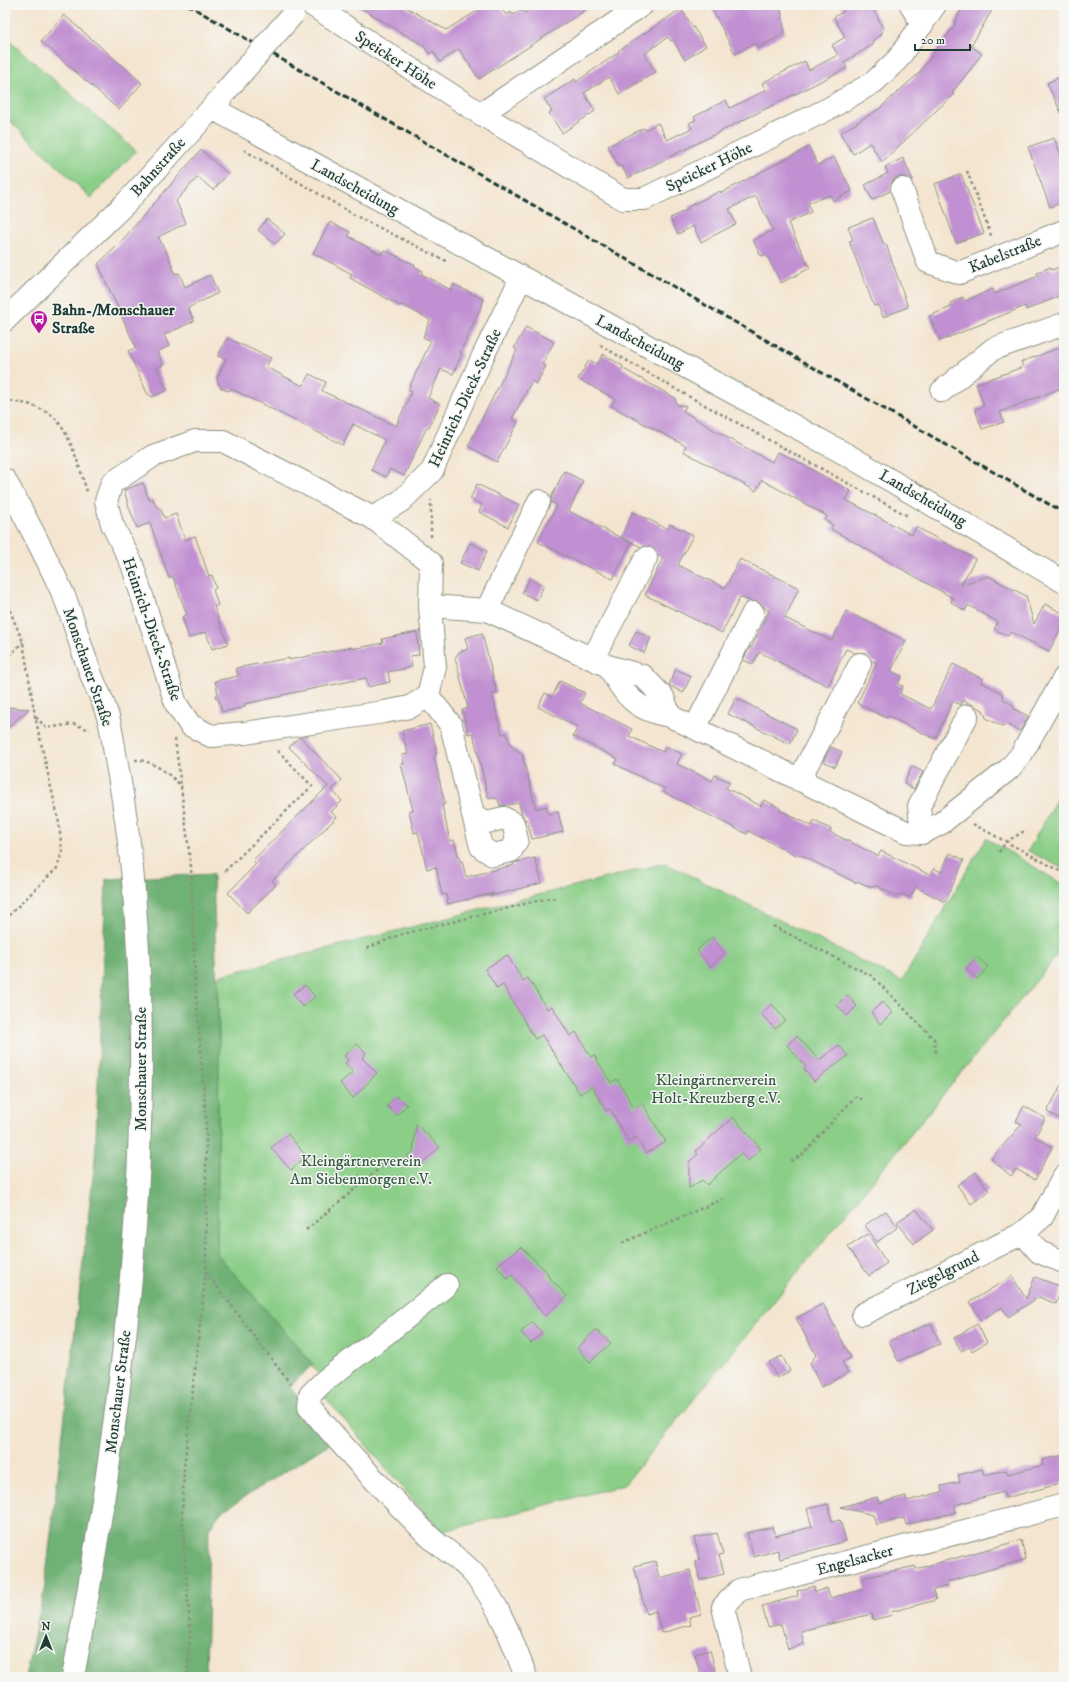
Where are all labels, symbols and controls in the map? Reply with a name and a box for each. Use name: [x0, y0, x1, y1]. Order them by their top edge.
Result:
street label: Speicker Höhe: [351, 26, 441, 94]
scale bar: [915, 26, 970, 52]
text: 20 m: [921, 33, 945, 48]
street label: Bahnstraße: [126, 133, 190, 201]
street label: Speicker Höhe: [662, 137, 756, 197]
street label: Landscheidung: [307, 155, 403, 220]
street label: Kabelstraße: [966, 230, 1045, 278]
place label: Bahn-/Monschauer Straße: [52, 300, 176, 338]
bus stop icon: Bahn-/Monschauer Straße: [29, 309, 49, 334]
street label: Landscheidung: [592, 310, 688, 374]
street label: Heinrich-Dieck-Straße: [424, 325, 506, 471]
street label: Landscheidung: [876, 465, 971, 531]
street label: Heinrich-Dieck-Straße: [118, 554, 186, 704]
street label: Monschauer Straße: [58, 605, 118, 729]
street label: Monschauer Straße: [131, 1007, 151, 1131]
park label: Kleingärtnerverein Holt-Kreuzberg e.V.: [651, 1070, 781, 1108]
park label: Kleingärtnerverein Am Siebenmorgen e.V.: [290, 1151, 432, 1189]
street label: Ziegelgrund: [904, 1246, 982, 1300]
street label: Monschauer Straße: [101, 1329, 136, 1455]
street label: Engelsacker: [815, 1540, 895, 1580]
north arrow: [26, 1616, 66, 1656]
text: N: [41, 1620, 51, 1634]

